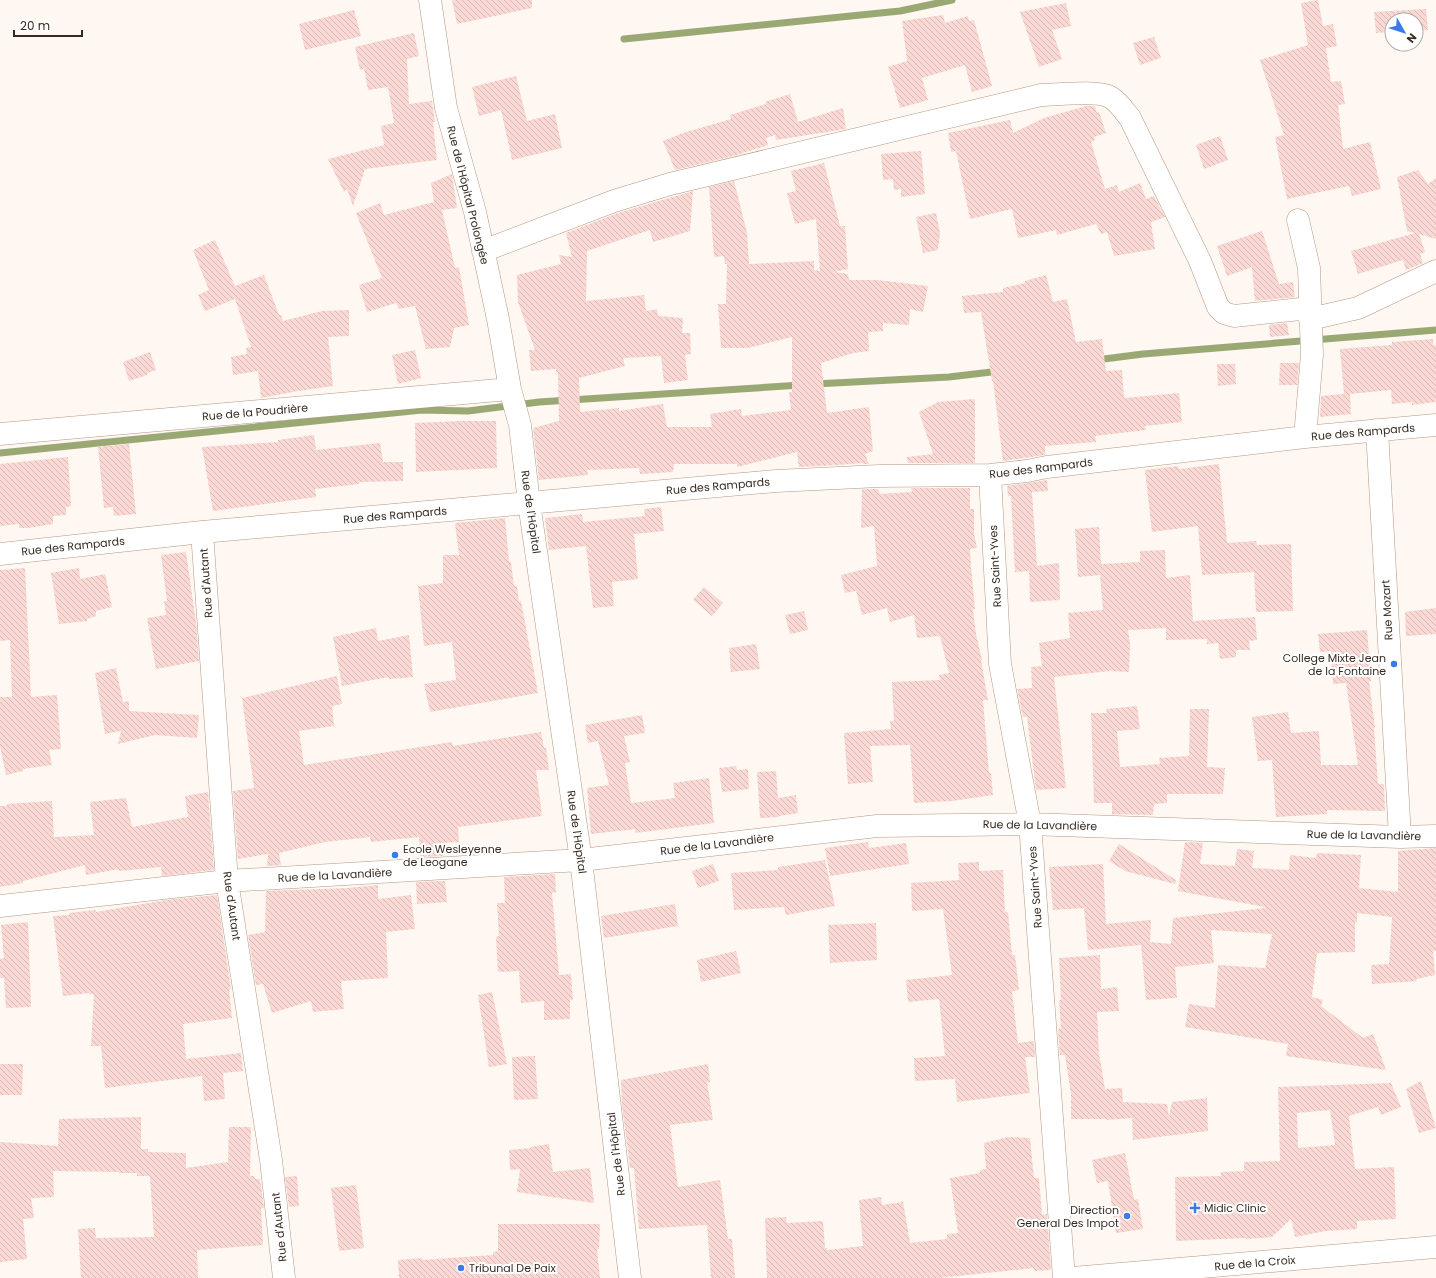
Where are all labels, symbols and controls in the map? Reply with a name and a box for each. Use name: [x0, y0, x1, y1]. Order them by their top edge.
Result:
scale bar: [14, 12, 82, 38]
north arrow: [1384, 12, 1424, 52]
text: 20 m: [20, 17, 50, 34]
text: N: [1403, 30, 1421, 47]
street label: Rue de l'Hôpital Prolongée: [443, 124, 493, 266]
street label: Rue de la Poudrière: [201, 399, 309, 425]
street label: Rue des Rampards: [1310, 419, 1416, 445]
street label: Rue des Rampards: [988, 454, 1094, 482]
street label: Rue de l'Hôpital: [517, 469, 545, 555]
street label: Rue des Rampards: [665, 473, 771, 499]
street label: Rue des Rampards: [342, 502, 448, 528]
street label: Rue Saint-Yves: [985, 524, 1005, 608]
street label: Rue des Rampards: [20, 533, 126, 559]
street label: Rue d'Autant: [196, 548, 216, 618]
street label: Rue Mozart: [1377, 579, 1397, 641]
place label: College Mixte Jean de la Fontaine: [1283, 650, 1386, 679]
marker: College Mixte Jean de la Fontaine: [1389, 659, 1399, 669]
street label: Rue de l'Hôpital: [563, 789, 591, 875]
street label: Rue de la Lavandière: [983, 816, 1098, 834]
street label: Rue de la Lavandière: [1307, 826, 1422, 844]
street label: Rue de la Lavandière: [659, 829, 775, 859]
place label: Ecole Wesleyenne de Leogane: [403, 841, 502, 870]
street label: Rue Saint-Yves: [1024, 845, 1046, 929]
marker: Ecole Wesleyenne de Leogane: [390, 850, 400, 860]
street label: Rue de la Lavandière: [277, 864, 393, 886]
street label: Rue d'Autant: [219, 870, 245, 942]
street label: Rue de l'Hôpital: [603, 1111, 629, 1197]
street label: Rue d'Autant: [267, 1192, 291, 1262]
place label: Midic Clinic: [1204, 1200, 1267, 1216]
place label: Direction General Des Impot: [1017, 1202, 1119, 1231]
marker: Midic Clinic: [1189, 1202, 1201, 1214]
marker: Direction General Des Impot: [1122, 1211, 1132, 1221]
street label: Rue de la Croix: [1214, 1251, 1297, 1275]
place label: Tribunal De Paix: [469, 1260, 556, 1276]
marker: Tribunal De Paix: [456, 1263, 466, 1273]

